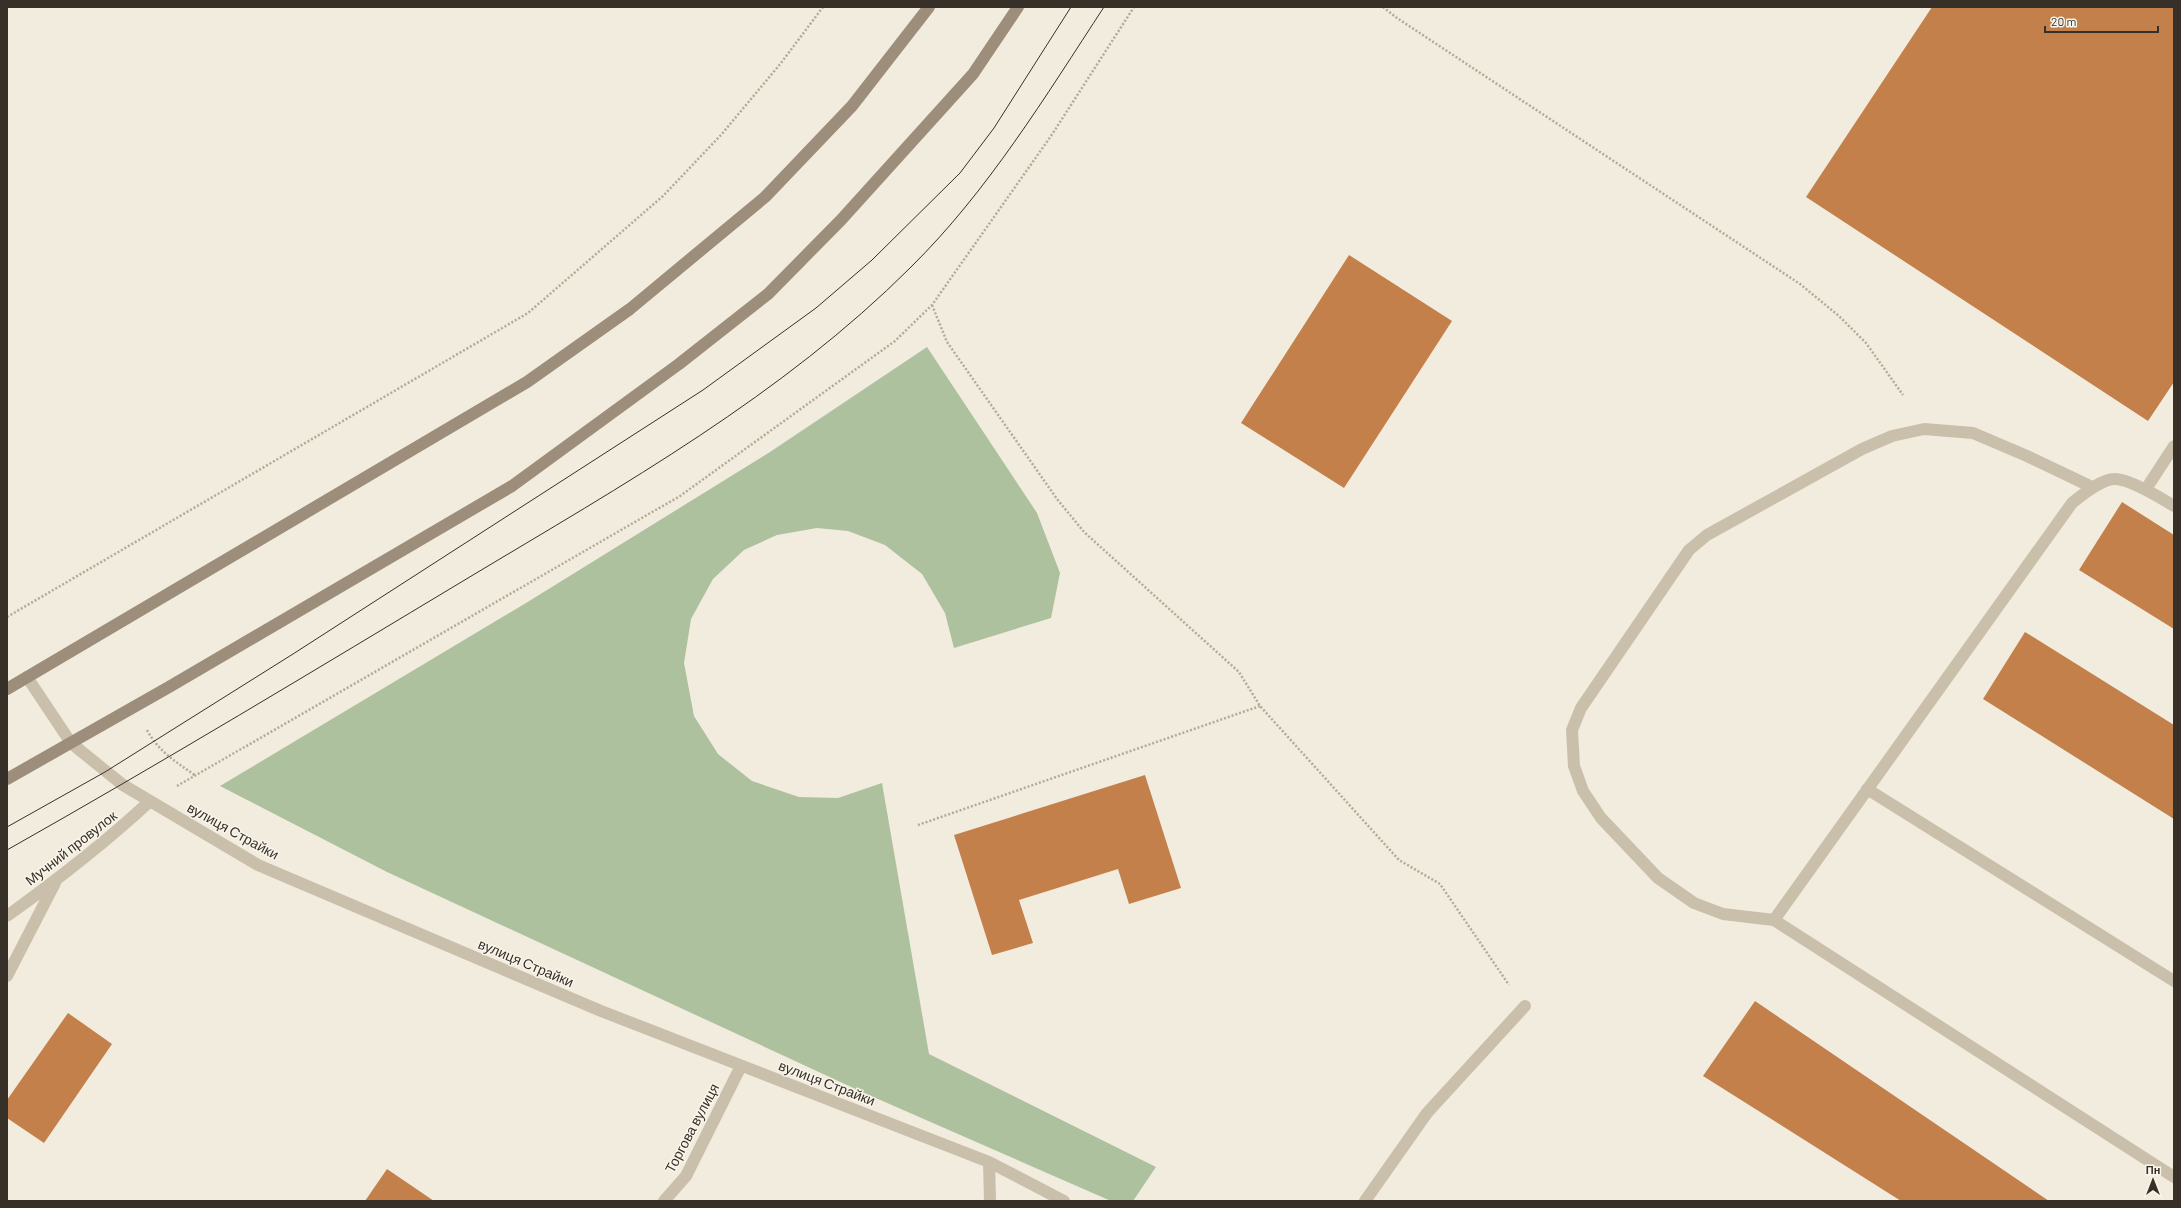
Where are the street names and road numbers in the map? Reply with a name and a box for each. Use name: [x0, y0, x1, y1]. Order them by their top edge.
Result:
street label: вулиця Страйки: [184, 798, 282, 863]
street label: Мучний провулок: [22, 806, 121, 889]
street label: вулиця Страйки: [476, 935, 576, 990]
street label: вулиця Страйки: [776, 1056, 878, 1109]
street label: Торгова вулиця: [661, 1080, 722, 1175]

